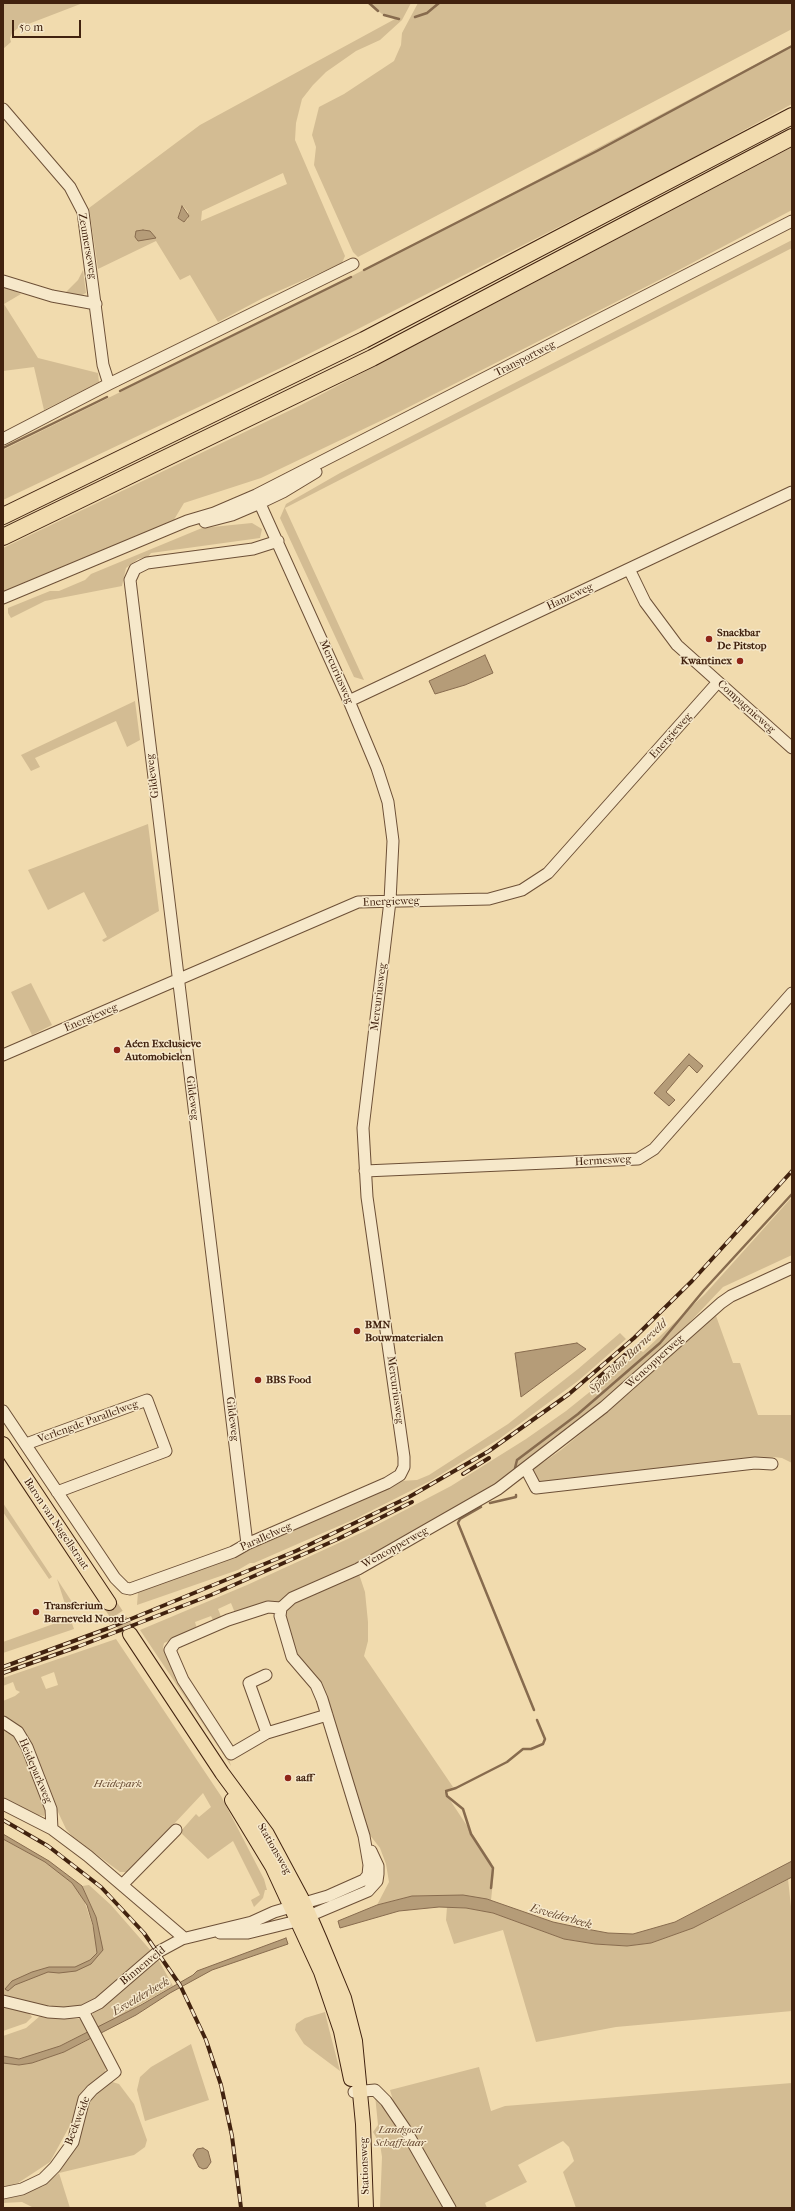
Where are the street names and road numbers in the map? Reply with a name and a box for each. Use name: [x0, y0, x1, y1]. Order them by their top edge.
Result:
street label: Zeumerseweg: [75, 212, 99, 280]
street label: Transportweg: [492, 338, 558, 380]
street label: Hanzeweg: [545, 581, 595, 613]
street label: Mercuriusweg: [316, 638, 356, 706]
street label: Compagnieweg: [714, 678, 778, 736]
street label: Energieweg: [647, 710, 695, 762]
street label: Gildeweg: [144, 753, 162, 799]
street label: Energieweg: [362, 894, 420, 910]
street label: Mercuriusweg: [368, 962, 390, 1032]
street label: Energieweg: [62, 1001, 120, 1035]
street label: Gildeweg: [183, 1075, 201, 1121]
street label: Hermesweg: [574, 1153, 632, 1169]
street label: Wencopperweg: [623, 1332, 687, 1392]
street label: Mercuriusweg: [384, 1355, 406, 1425]
street label: Gildeweg: [223, 1396, 241, 1442]
street label: Verlengde Parallelweg: [36, 1398, 140, 1446]
street label: Baron van Nagellstraat: [20, 1476, 92, 1572]
street label: Parallelweg: [238, 1520, 294, 1554]
street label: Wencopperweg: [360, 1524, 430, 1572]
street label: Heideparkweg: [15, 1737, 55, 1805]
street label: Stationsweg: [254, 1821, 294, 1877]
street label: Binnenveld: [118, 1944, 168, 1988]
street label: Beekweide: [63, 2095, 93, 2147]
street label: Stationsweg: [357, 2137, 373, 2195]

